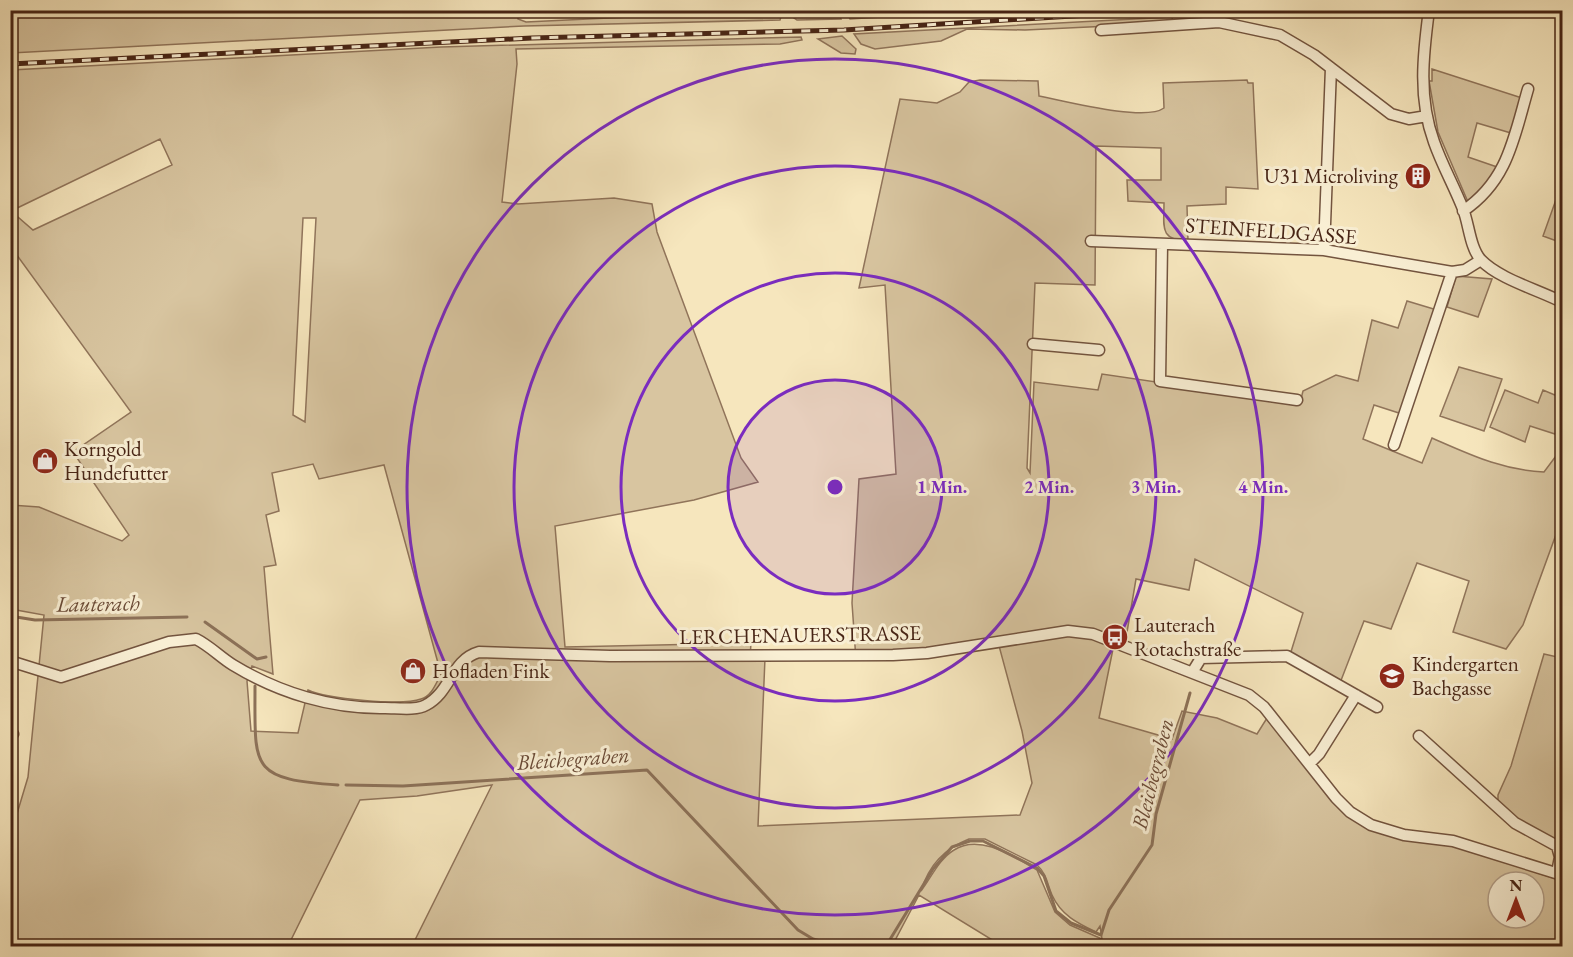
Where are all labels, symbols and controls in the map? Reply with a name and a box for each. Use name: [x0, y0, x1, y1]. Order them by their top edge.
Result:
building icon: U31 Microliving: [1403, 161, 1433, 191]
place label: U31 Microliving: [1264, 162, 1399, 189]
street label: STEINFELDGASSE: [1185, 211, 1358, 250]
place label: Korngold Hundefutter: [64, 435, 168, 486]
shop icon: Korngold Hundefutter: [30, 446, 60, 476]
text: 1 Min.: [917, 475, 967, 498]
text: 2 Min.: [1024, 475, 1074, 498]
text: 3 Min.: [1131, 475, 1181, 498]
text: 4 Min.: [1238, 475, 1288, 498]
centre of rings: [825, 477, 845, 497]
water label: Lauterach: [55, 588, 140, 619]
place label: Lauterach Rotachstraße: [1134, 611, 1241, 662]
street label: LERCHENAUERSTRASSE: [679, 619, 921, 650]
bus stop icon: Lauterach Rotachstraße: [1100, 622, 1130, 652]
place label: Kindergarten Bachgasse: [1412, 650, 1519, 701]
shop icon: Hofladen Fink: [398, 656, 428, 686]
place label: Hofladen Fink: [432, 657, 550, 684]
school or university icon: Kindergarten Bachgasse: [1377, 661, 1407, 691]
water label: Bleichegraben: [1125, 716, 1180, 833]
water label: Bleichegraben: [515, 740, 630, 777]
north arrow: [1486, 870, 1546, 930]
text: N: [1510, 875, 1523, 896]

